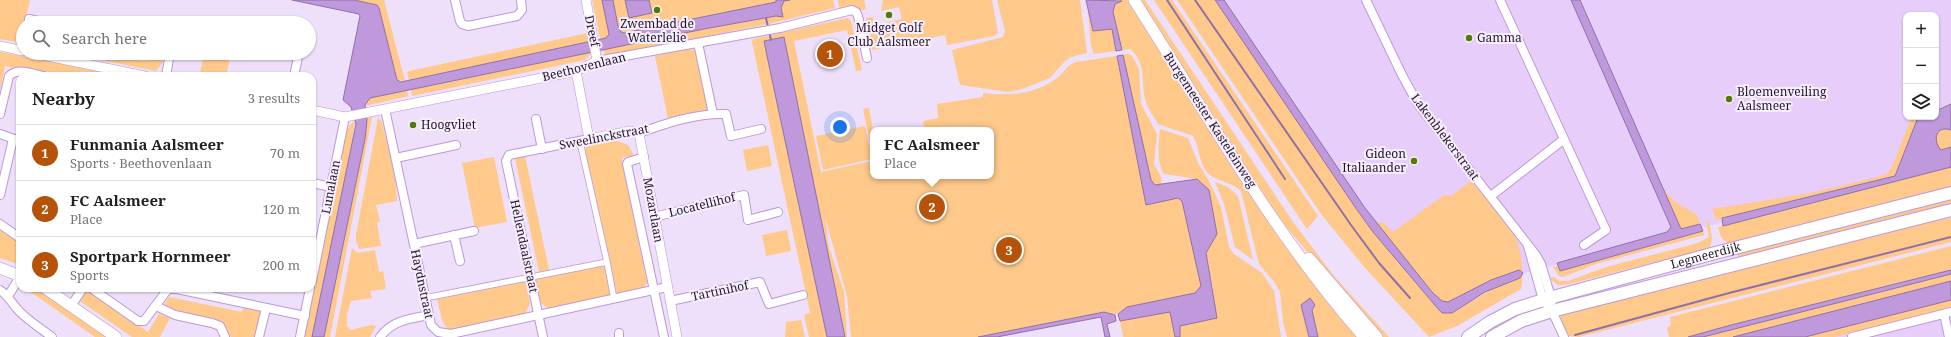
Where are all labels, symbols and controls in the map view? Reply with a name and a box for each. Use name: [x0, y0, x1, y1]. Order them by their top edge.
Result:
marker: Zwembad de Waterlelie: [652, 5, 662, 15]
marker: Midget Golf Club Aalsmeer: [884, 10, 894, 20]
map controls: [1903, 12, 1939, 120]
button: +: [1903, 12, 1939, 48]
street label: Dreef: [581, 14, 604, 50]
place label: Zwembad de Waterlelie: [620, 15, 694, 46]
search box: [16, 16, 316, 60]
place label: Midget Golf Club Aalsmeer: [847, 19, 931, 50]
icon: search: [30, 27, 52, 49]
text: Search here: [62, 28, 147, 48]
place label: Gamma: [1477, 29, 1522, 46]
marker: Gamma: [1464, 33, 1474, 43]
pin: 1: [817, 39, 843, 69]
street label: Beethovenlaan: [540, 48, 628, 85]
street label: Burgemeester Kasteleinweg: [1160, 48, 1261, 192]
button: −: [1903, 48, 1939, 84]
place label: Bloemenveiling Aalsmeer: [1737, 83, 1827, 114]
button: layers: [1903, 84, 1939, 120]
text: Nearby: [32, 87, 95, 110]
text: 3 results: [248, 89, 300, 107]
street label: Lakenblekerstraat: [1407, 90, 1484, 183]
marker: Bloemenveiling Aalsmeer: [1724, 94, 1734, 104]
place label: Hoogvliet: [421, 116, 476, 133]
your location: [830, 117, 850, 137]
marker: Hoogvliet: [408, 120, 418, 130]
street label: Sweelinckstraat: [558, 120, 650, 153]
popup: [870, 127, 994, 179]
text: Funmania Aalsmeer: [70, 134, 224, 154]
text: FC Aalsmeer: [884, 134, 980, 154]
text: 1: [41, 144, 49, 162]
text: 70 m: [270, 144, 300, 162]
place label: Gideon Italiaander: [1342, 145, 1406, 176]
text: Sports · Beethovenlaan: [70, 154, 212, 172]
text: Place: [884, 154, 917, 172]
marker: Gideon Italiaander: [1409, 156, 1419, 166]
street label: Lunalaan: [317, 158, 344, 215]
street label: Mozartlaan: [639, 176, 668, 244]
street label: Locatellihof: [667, 188, 738, 221]
text: FC Aalsmeer: [70, 190, 166, 210]
pin: 2: [919, 192, 945, 222]
street label: Hellendaalstraat: [506, 198, 543, 294]
text: 2: [41, 200, 49, 218]
text: 120 m: [263, 200, 300, 218]
text: Place: [70, 210, 103, 228]
pin: 3: [996, 235, 1022, 265]
street label: Legmeerdijk: [1669, 238, 1744, 273]
text: Sportpark Hornmeer: [70, 246, 231, 266]
street label: Haydnstraat: [407, 248, 438, 320]
text: 3: [41, 256, 49, 274]
text: 200 m: [263, 256, 300, 274]
text: Sports: [70, 266, 109, 284]
street label: Tartinihof: [690, 276, 752, 305]

